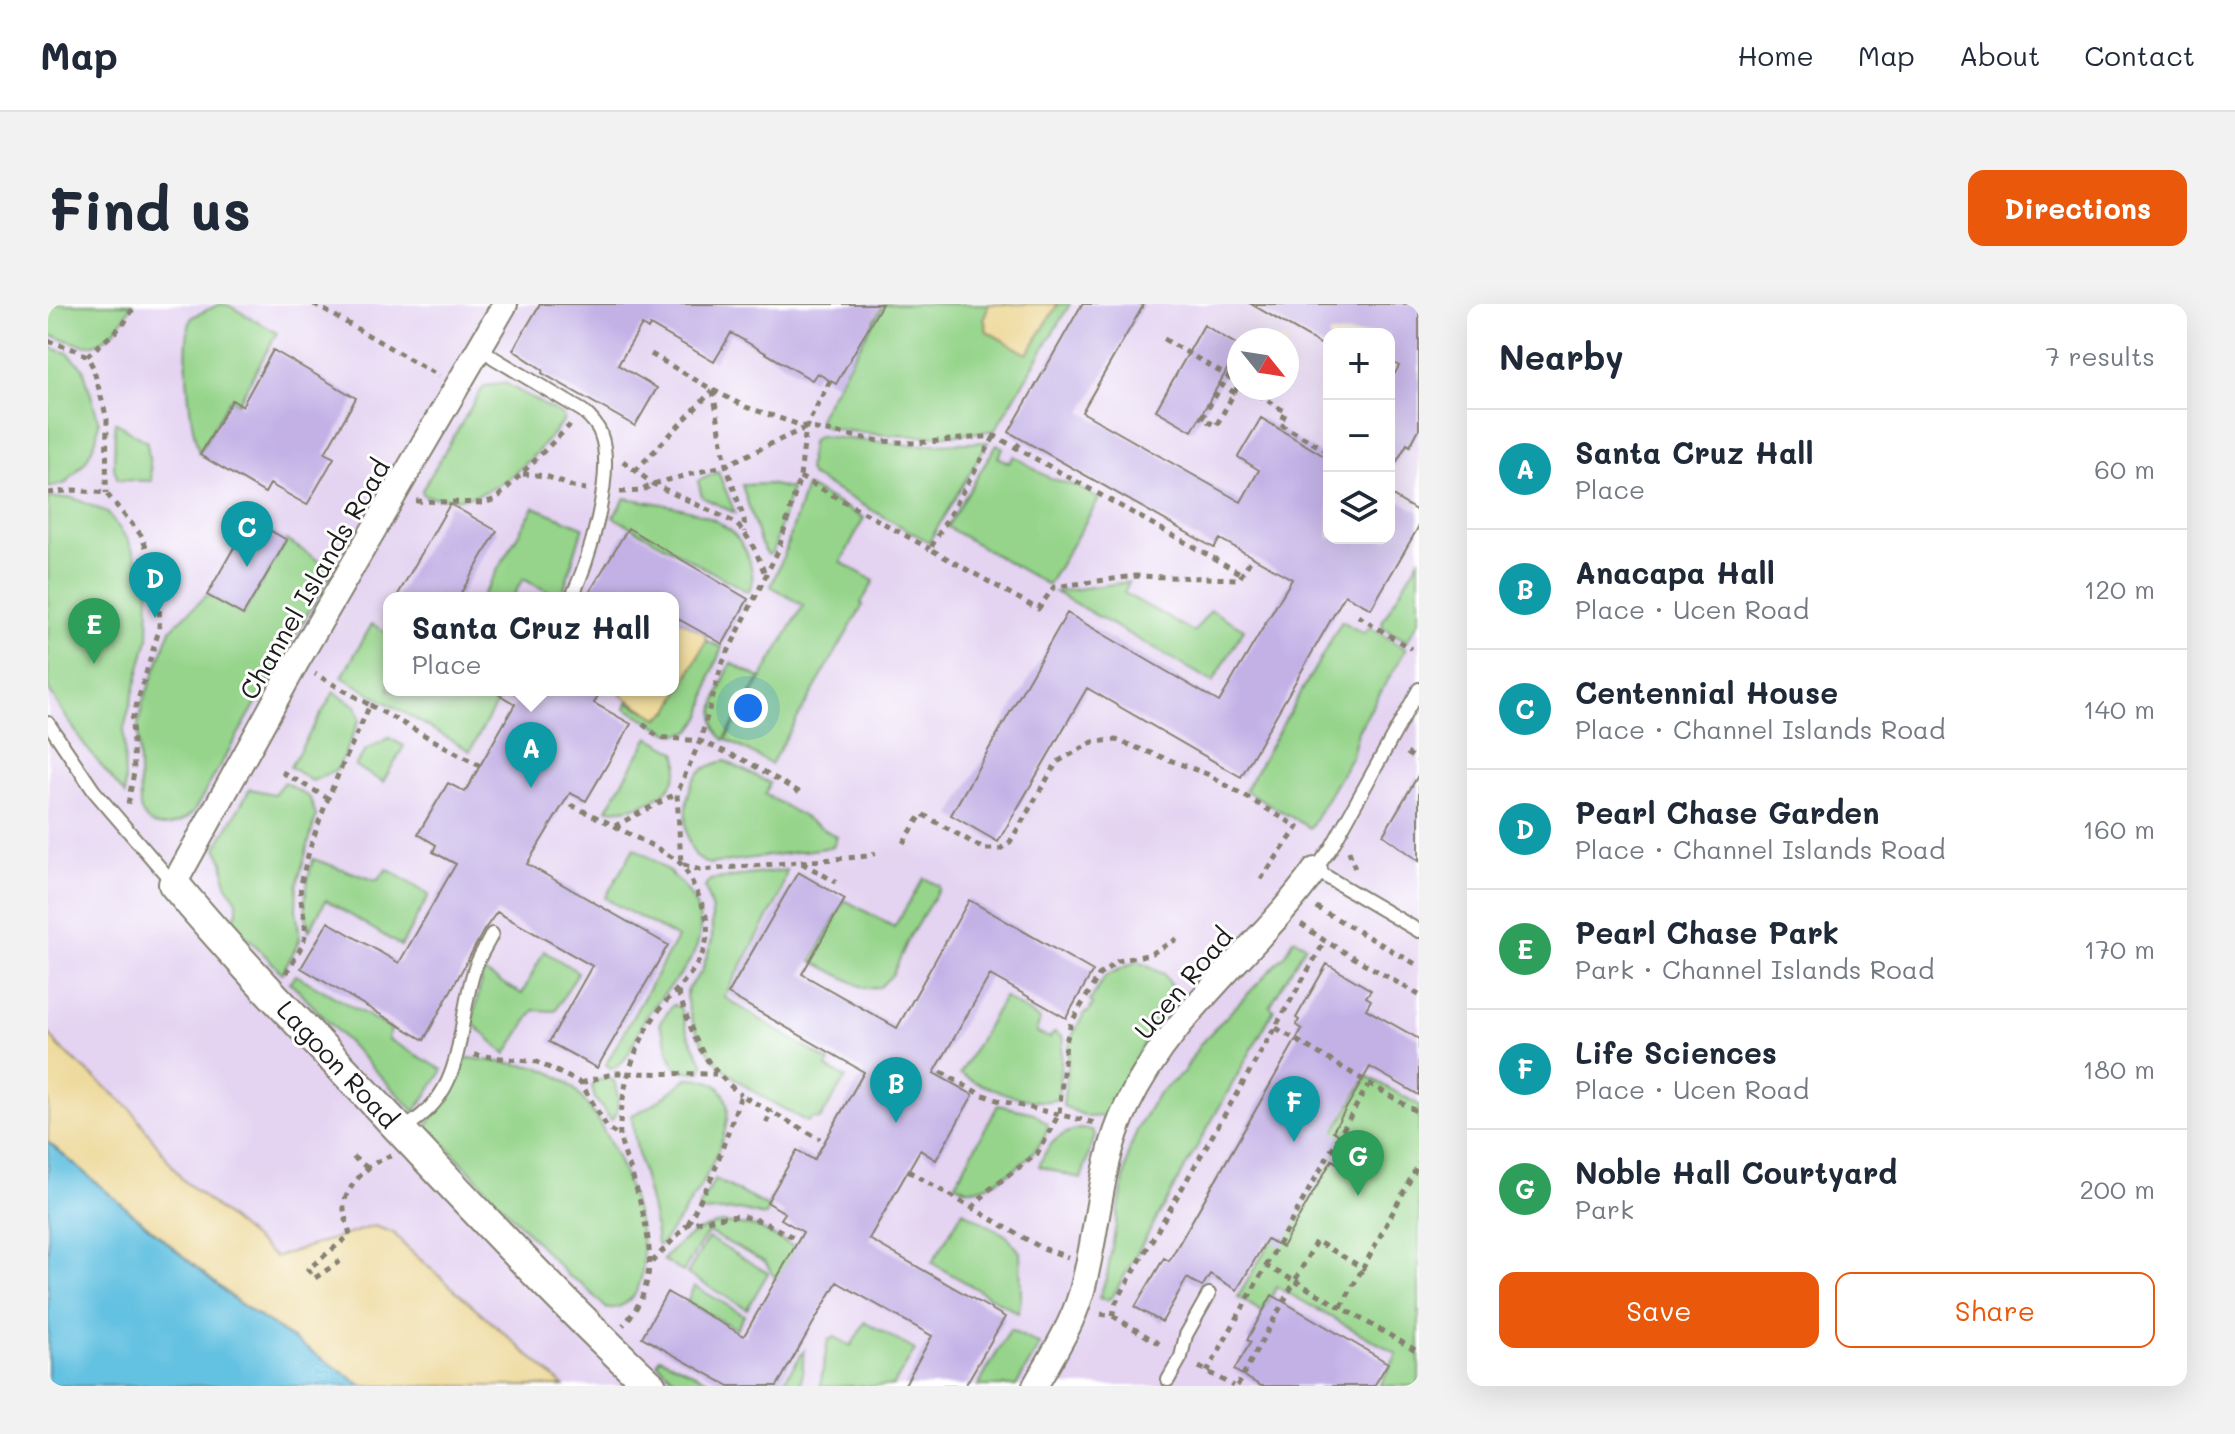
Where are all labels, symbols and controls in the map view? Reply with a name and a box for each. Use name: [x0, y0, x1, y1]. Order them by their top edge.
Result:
text: Map: [40, 30, 118, 80]
text: Home: [1738, 37, 1814, 73]
text: Map: [1858, 37, 1915, 73]
text: About: [1959, 37, 2040, 73]
text: Contact: [2084, 37, 2195, 73]
button: Directions: [1968, 170, 2187, 246]
text: Find us: [48, 172, 251, 245]
north arrow: [1227, 328, 1299, 400]
map controls: [1323, 328, 1395, 544]
button: +: [1323, 328, 1395, 400]
text: Nearby: [1499, 334, 1624, 379]
text: 7 results: [2046, 339, 2155, 373]
button: −: [1323, 400, 1395, 472]
text: Santa Cruz Hall: [1575, 432, 1814, 472]
text: A: [1516, 452, 1534, 486]
text: 60 m: [2094, 452, 2155, 486]
street label: Channel Islands Road: [232, 453, 396, 705]
button: layers: [1323, 472, 1395, 544]
text: Place: [1575, 472, 1645, 506]
pin: C: [221, 501, 273, 567]
pin: D: [129, 552, 181, 618]
text: Anacapa Hall: [1575, 552, 1775, 592]
text: B: [1516, 572, 1534, 606]
text: 120 m: [2084, 572, 2155, 606]
popup: [383, 592, 679, 696]
text: Place · Ucen Road: [1575, 592, 1809, 626]
pin: E: [68, 598, 120, 664]
text: Santa Cruz Hall: [412, 607, 650, 647]
text: Place: [412, 647, 482, 681]
text: Centennial House: [1575, 672, 1838, 712]
your location: [728, 688, 768, 728]
text: C: [1515, 692, 1535, 726]
text: 140 m: [2083, 692, 2155, 726]
text: Place · Channel Islands Road: [1575, 712, 1946, 746]
pin: A: [505, 722, 557, 788]
text: Pearl Chase Garden: [1575, 792, 1879, 832]
text: D: [1516, 812, 1534, 846]
text: 160 m: [2083, 812, 2155, 846]
text: Place · Channel Islands Road: [1575, 832, 1946, 866]
text: Pearl Chase Park: [1575, 912, 1839, 952]
street label: Ucen Road: [1126, 920, 1240, 1046]
text: E: [1517, 932, 1533, 966]
text: 170 m: [2084, 932, 2155, 966]
text: Park · Channel Islands Road: [1575, 952, 1934, 986]
street label: Lagoon Road: [270, 993, 406, 1135]
text: Life Sciences: [1575, 1032, 1777, 1072]
text: F: [1517, 1052, 1533, 1086]
text: 180 m: [2083, 1052, 2155, 1086]
pin: B: [870, 1057, 922, 1123]
text: Place · Ucen Road: [1575, 1072, 1809, 1106]
pin: F: [1268, 1076, 1320, 1142]
pin: G: [1332, 1130, 1384, 1196]
text: Noble Hall Courtyard: [1575, 1152, 1897, 1192]
text: G: [1515, 1172, 1535, 1206]
text: 200 m: [2079, 1172, 2155, 1206]
text: Park: [1575, 1192, 1634, 1226]
button: Save: [1499, 1272, 1819, 1348]
button: Share: [1835, 1272, 2155, 1348]

